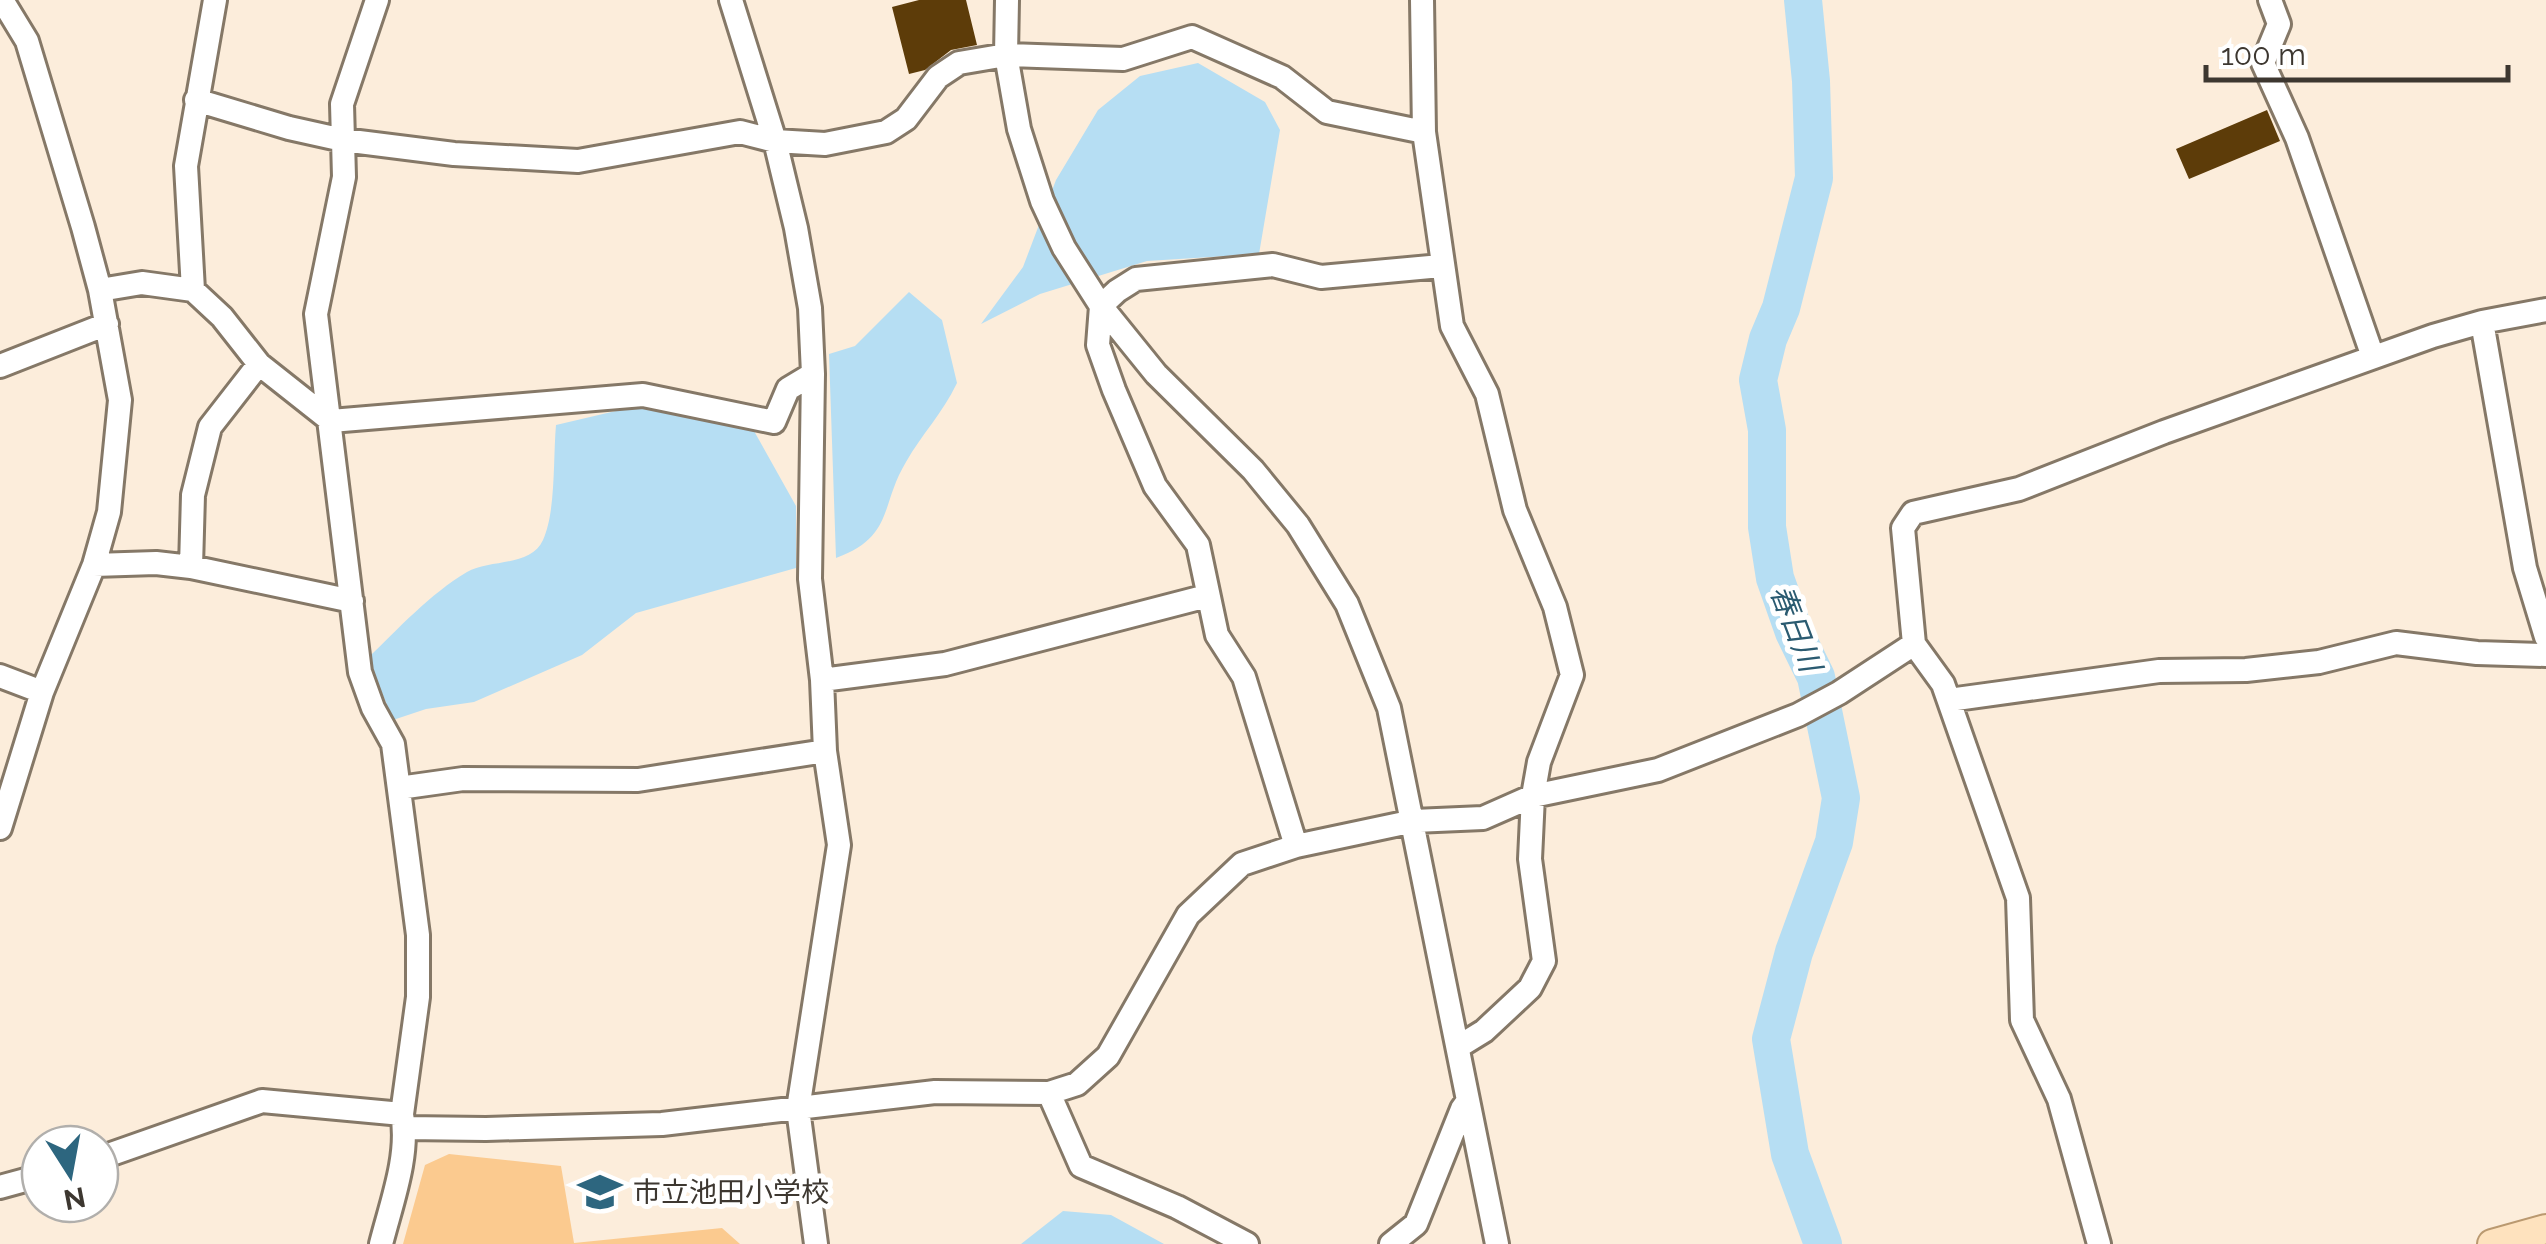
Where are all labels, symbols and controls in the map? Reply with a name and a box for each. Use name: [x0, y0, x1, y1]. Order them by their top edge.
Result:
scale bar: [2206, 20, 2508, 82]
text: 100 m: [2221, 37, 2306, 72]
water label: 春日川: [1764, 580, 1830, 679]
north arrow: [20, 1124, 120, 1224]
school or university icon: 市立池田小学校: [576, 1168, 624, 1216]
place label: 市立池田小学校: [633, 1176, 829, 1209]
text: N: [61, 1180, 88, 1216]

